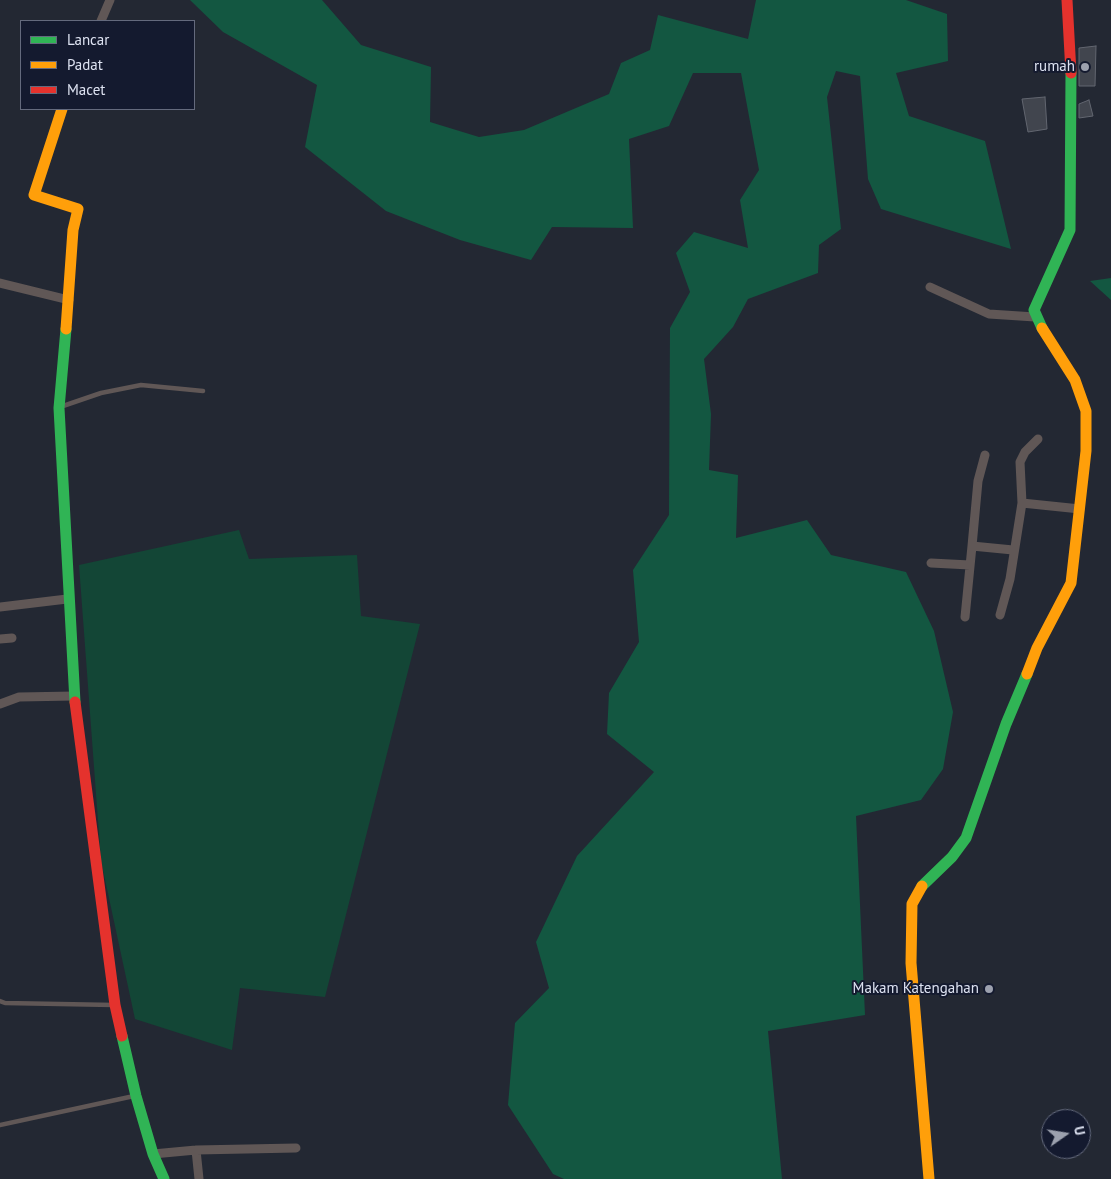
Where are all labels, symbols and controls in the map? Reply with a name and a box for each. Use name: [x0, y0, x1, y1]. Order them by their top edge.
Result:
legend: [20, 20, 195, 110]
text: Lancar: [67, 30, 109, 49]
text: Padat: [67, 55, 103, 74]
place label: rumah: [1034, 58, 1075, 76]
marker: rumah: [1079, 61, 1091, 73]
text: Macet: [67, 80, 105, 99]
place label: Makam Katengahan: [853, 980, 979, 998]
marker: Makam Katengahan: [983, 983, 995, 995]
north arrow: [1041, 1109, 1091, 1159]
text: U: [1070, 1125, 1089, 1137]

